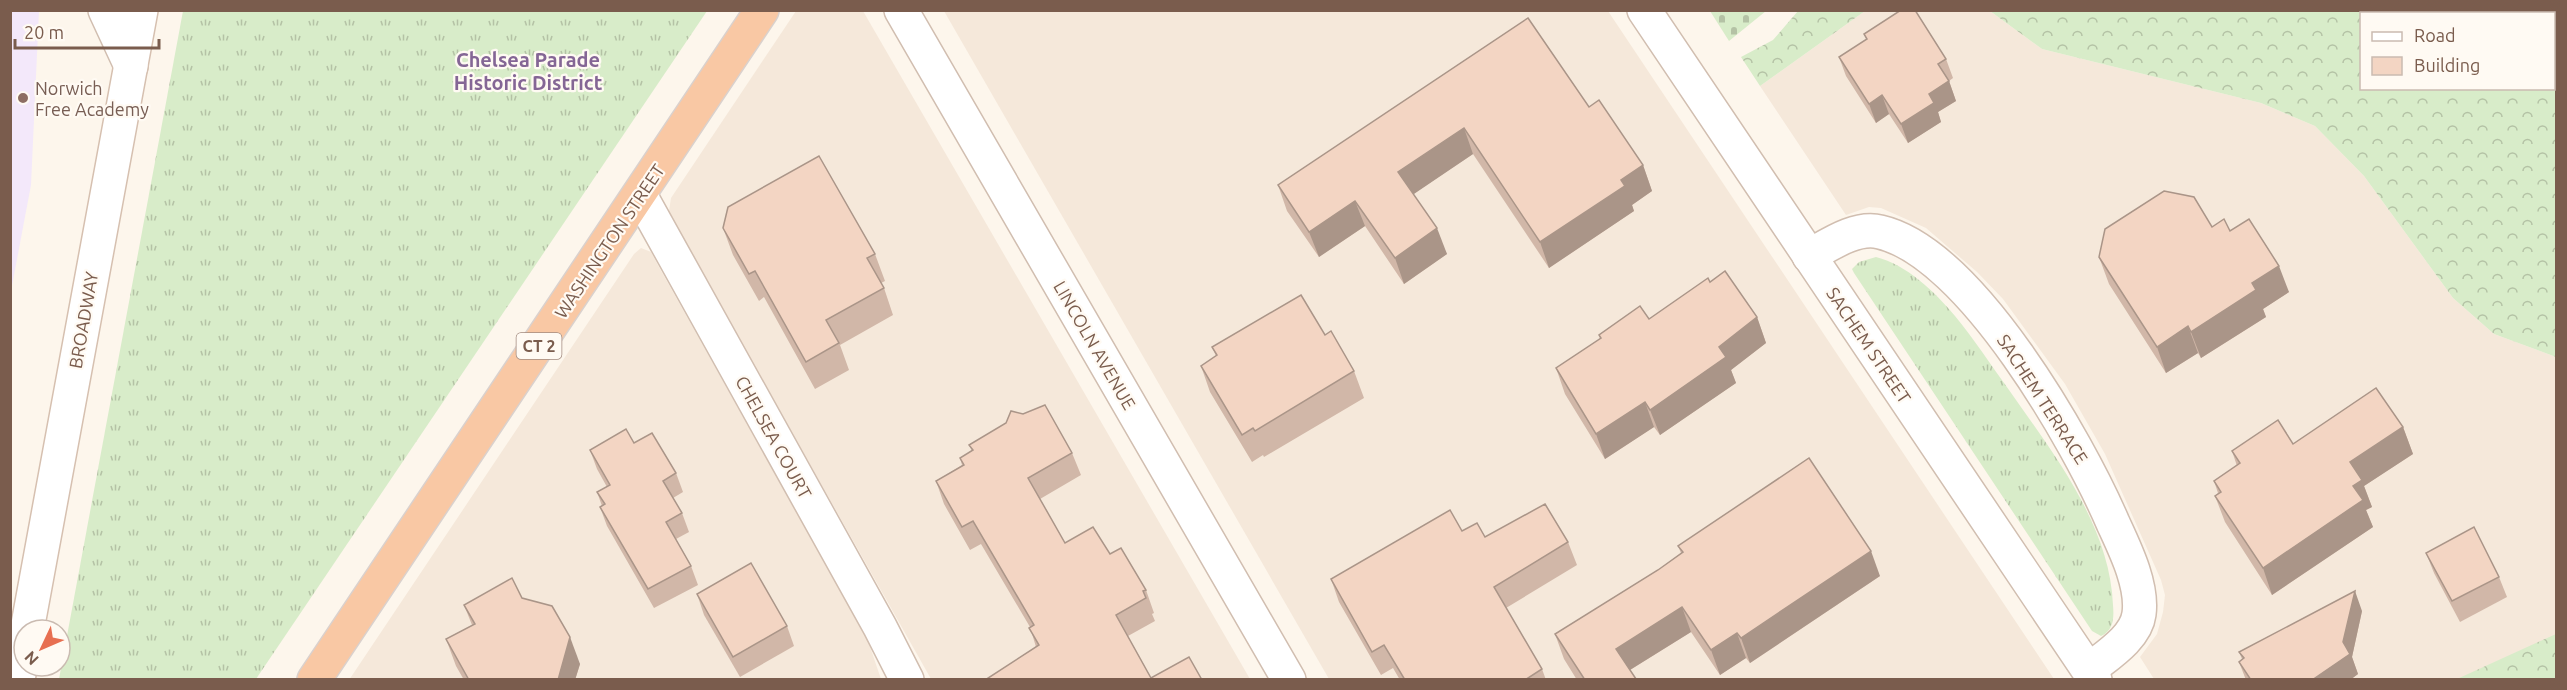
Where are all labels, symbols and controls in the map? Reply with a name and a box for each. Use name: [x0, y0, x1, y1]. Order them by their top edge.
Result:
scale bar: [15, 12, 159, 50]
legend: [2360, 12, 2555, 90]
text: 20 m: [24, 22, 64, 42]
text: Road: [2414, 25, 2456, 45]
district label: Chelsea Parade Historic District: [454, 48, 603, 94]
text: Building: [2414, 55, 2480, 75]
place label: Norwich Free Academy: [35, 78, 149, 119]
marker: Norwich Free Academy: [16, 91, 30, 105]
street label: WASHINGTON STREET: [550, 160, 668, 322]
street label: BROADWAY: [65, 269, 101, 370]
street label: LINCOLN AVENUE: [1050, 277, 1140, 413]
street label: SACHEM STREET: [1823, 283, 1915, 407]
street label: SACHEM TERRACE: [1994, 331, 2092, 467]
road number: CT 2: [516, 333, 562, 359]
street label: CHELSEA COURT: [732, 372, 816, 502]
north arrow: [12, 618, 72, 678]
text: N: [21, 648, 42, 669]

